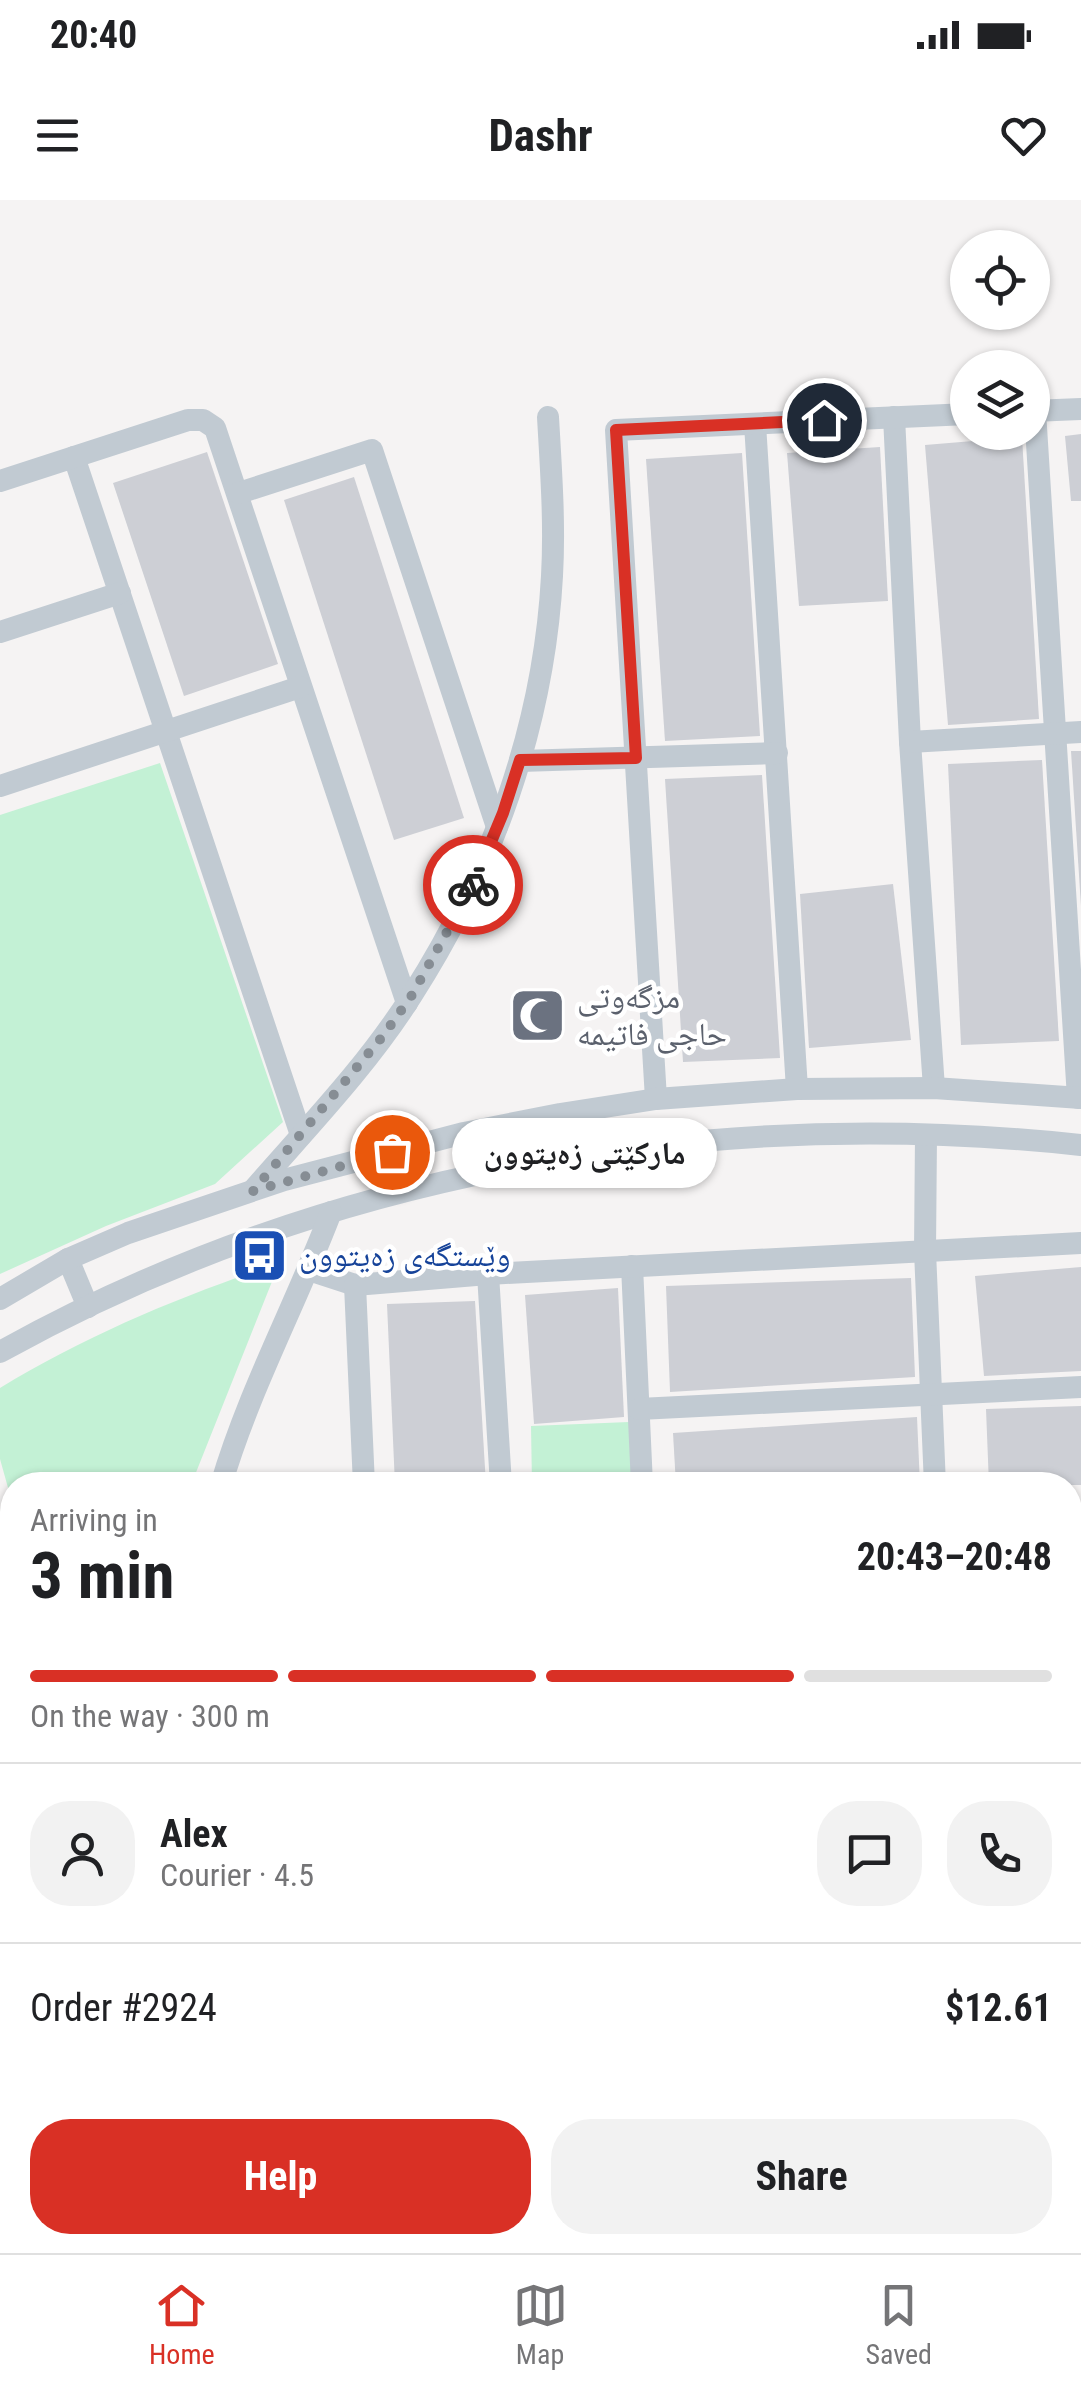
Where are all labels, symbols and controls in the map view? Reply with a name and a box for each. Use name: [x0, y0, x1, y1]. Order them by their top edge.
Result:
text: 20:40: [50, 13, 137, 57]
icon: menu: [30, 108, 85, 163]
icon: heart: [996, 108, 1051, 163]
text: Dashr: [488, 109, 593, 162]
map controls: [950, 230, 1050, 450]
button: locate: [950, 230, 1050, 330]
button: layers: [950, 350, 1050, 450]
pin: [782, 378, 867, 463]
icon: home: [797, 393, 852, 448]
courier: [423, 835, 523, 935]
icon: bike: [446, 858, 501, 913]
place label: مزگەوتی حاجی فاتیمە: [577, 978, 727, 1054]
mosque icon: مزگەوتی حاجی فاتیمە: [508, 985, 568, 1045]
pin: [350, 1110, 435, 1195]
callout: مارکێتی زەیتوون: [452, 1117, 717, 1187]
icon: bag: [365, 1125, 420, 1180]
text: مارکێتی زەیتوون: [483, 1134, 686, 1172]
bus stop icon: وێستگەی زەیتوون: [230, 1225, 290, 1285]
place label: وێستگەی زەیتوون: [299, 1236, 511, 1274]
text: Arriving in: [30, 1501, 158, 1539]
text: 20:43–20:48: [857, 1535, 1052, 1579]
text: 3 min: [30, 1538, 174, 1614]
text: On the way · 300 m: [30, 1697, 270, 1735]
button: person: [30, 1801, 135, 1906]
button: chat: [817, 1801, 922, 1906]
button: phone: [947, 1801, 1052, 1906]
text: Alex: [160, 1812, 228, 1856]
text: Courier · 4.5: [160, 1856, 314, 1894]
text: Order #2924: [30, 1986, 217, 2030]
text: $12.61: [945, 1986, 1052, 2030]
button: Help: [30, 2119, 531, 2234]
button: Share: [551, 2119, 1052, 2234]
tab: Home: [149, 2278, 215, 2371]
tab: Map: [513, 2278, 568, 2371]
tab: Saved: [865, 2278, 932, 2371]

